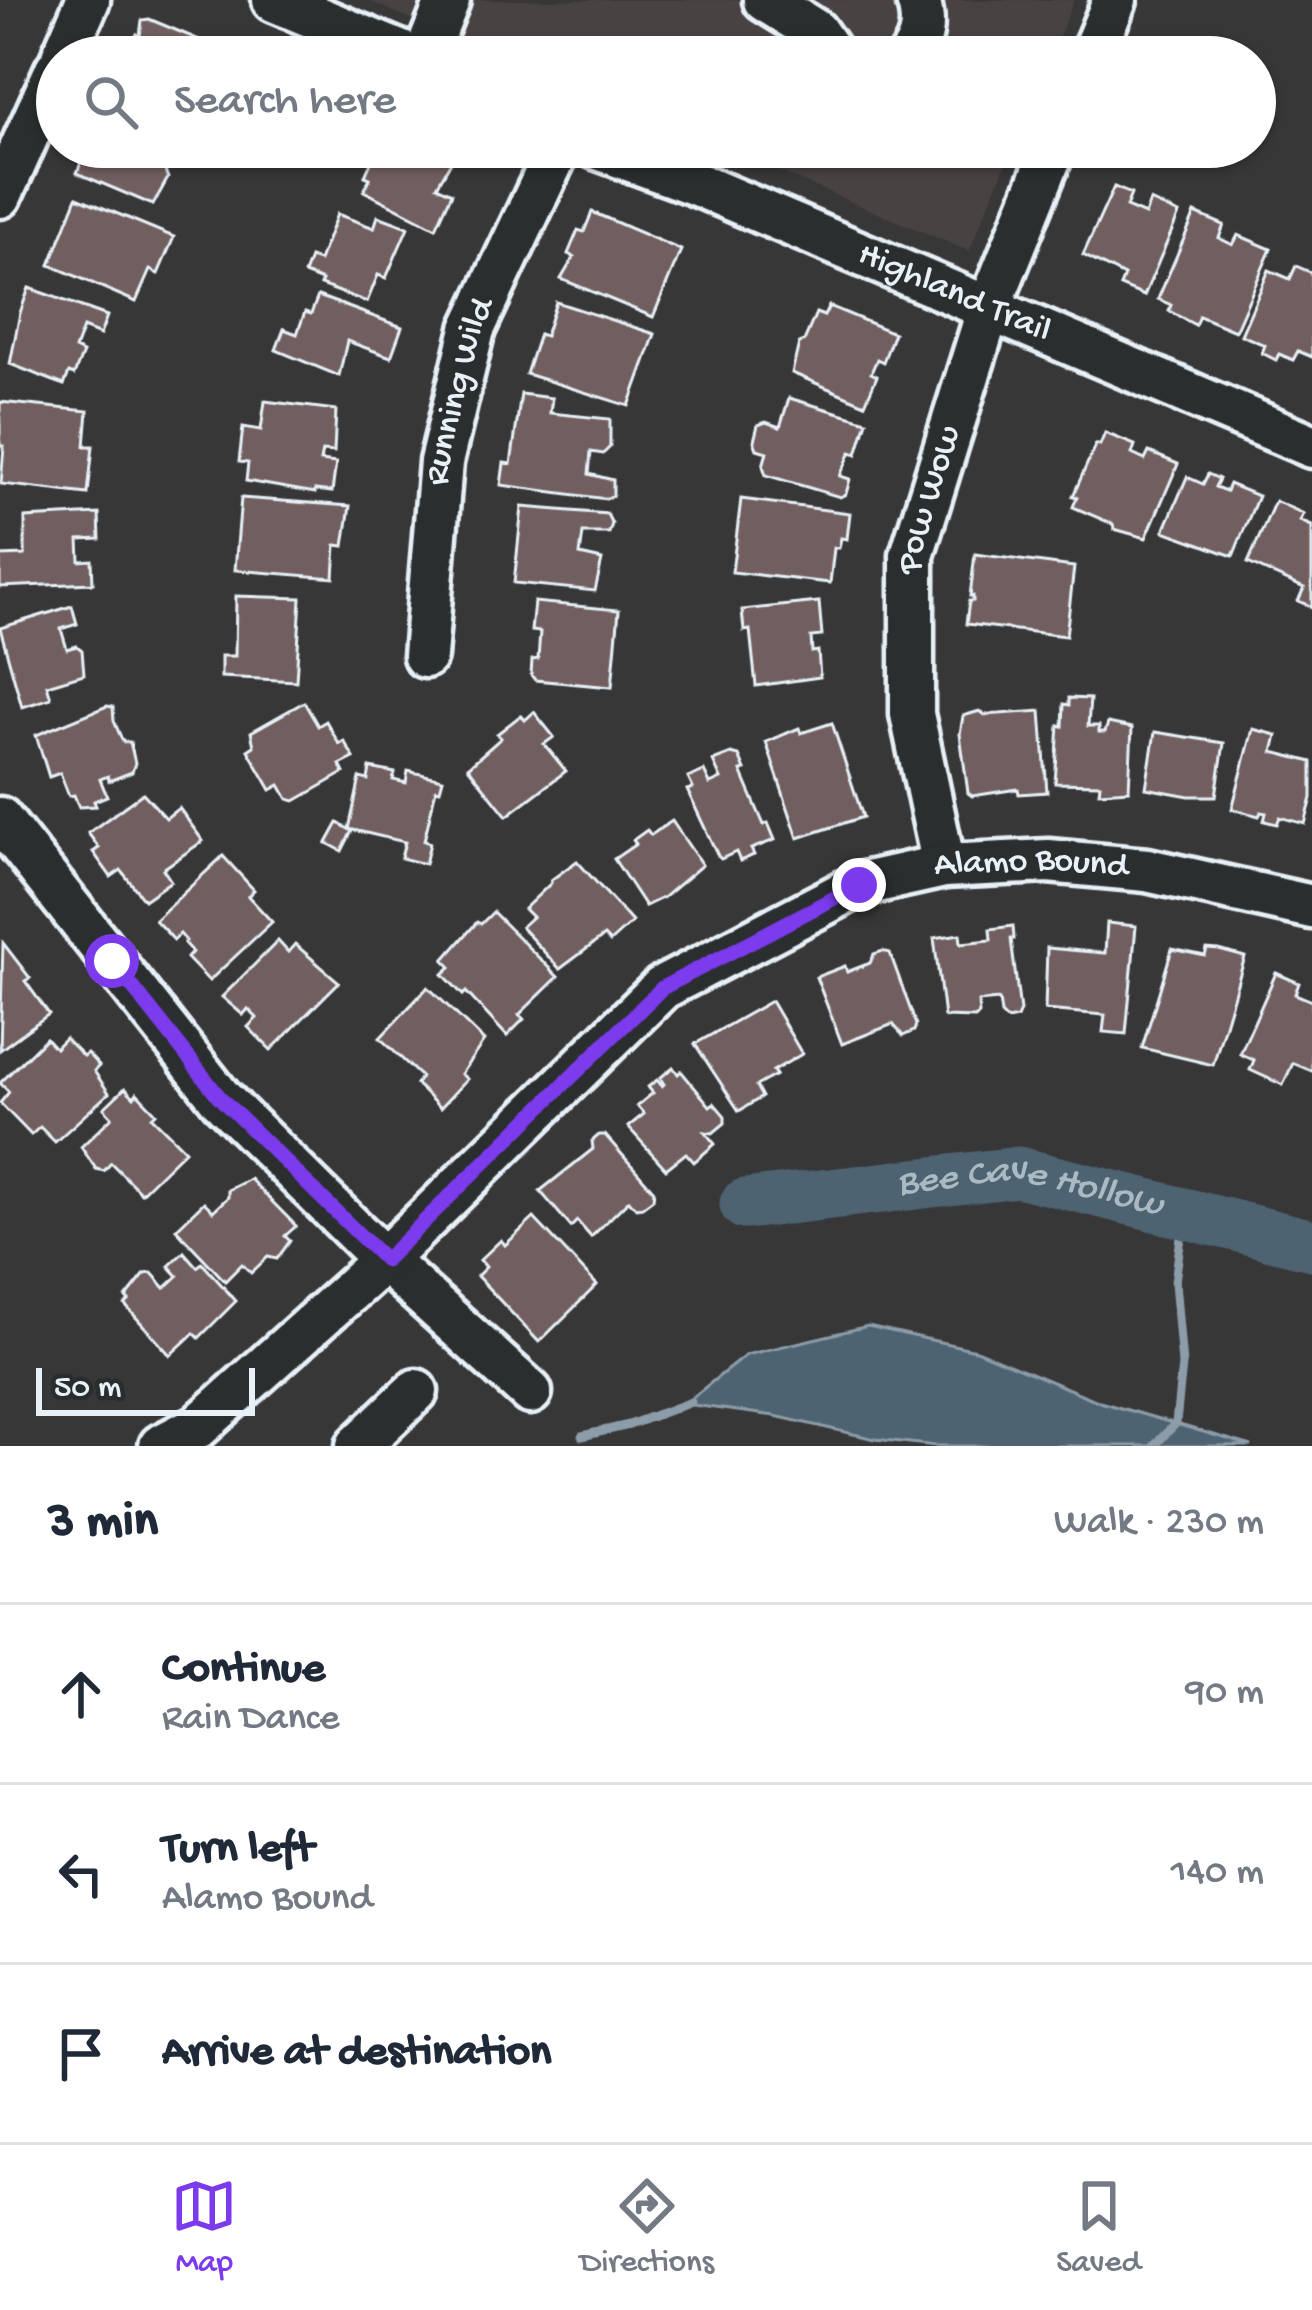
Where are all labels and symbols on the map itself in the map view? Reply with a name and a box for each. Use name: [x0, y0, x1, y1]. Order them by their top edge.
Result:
street label: Highland Trail: [851, 234, 1057, 354]
street label: Running Wild: [418, 289, 507, 487]
street label: Pow Wow: [891, 421, 972, 574]
street label: Alamo Bound: [933, 839, 1133, 890]
route end: [832, 858, 886, 912]
route start: [85, 934, 139, 988]
water label: Bee Cave Hollow: [895, 1148, 1170, 1231]
scale bar: [36, 1362, 255, 1415]

